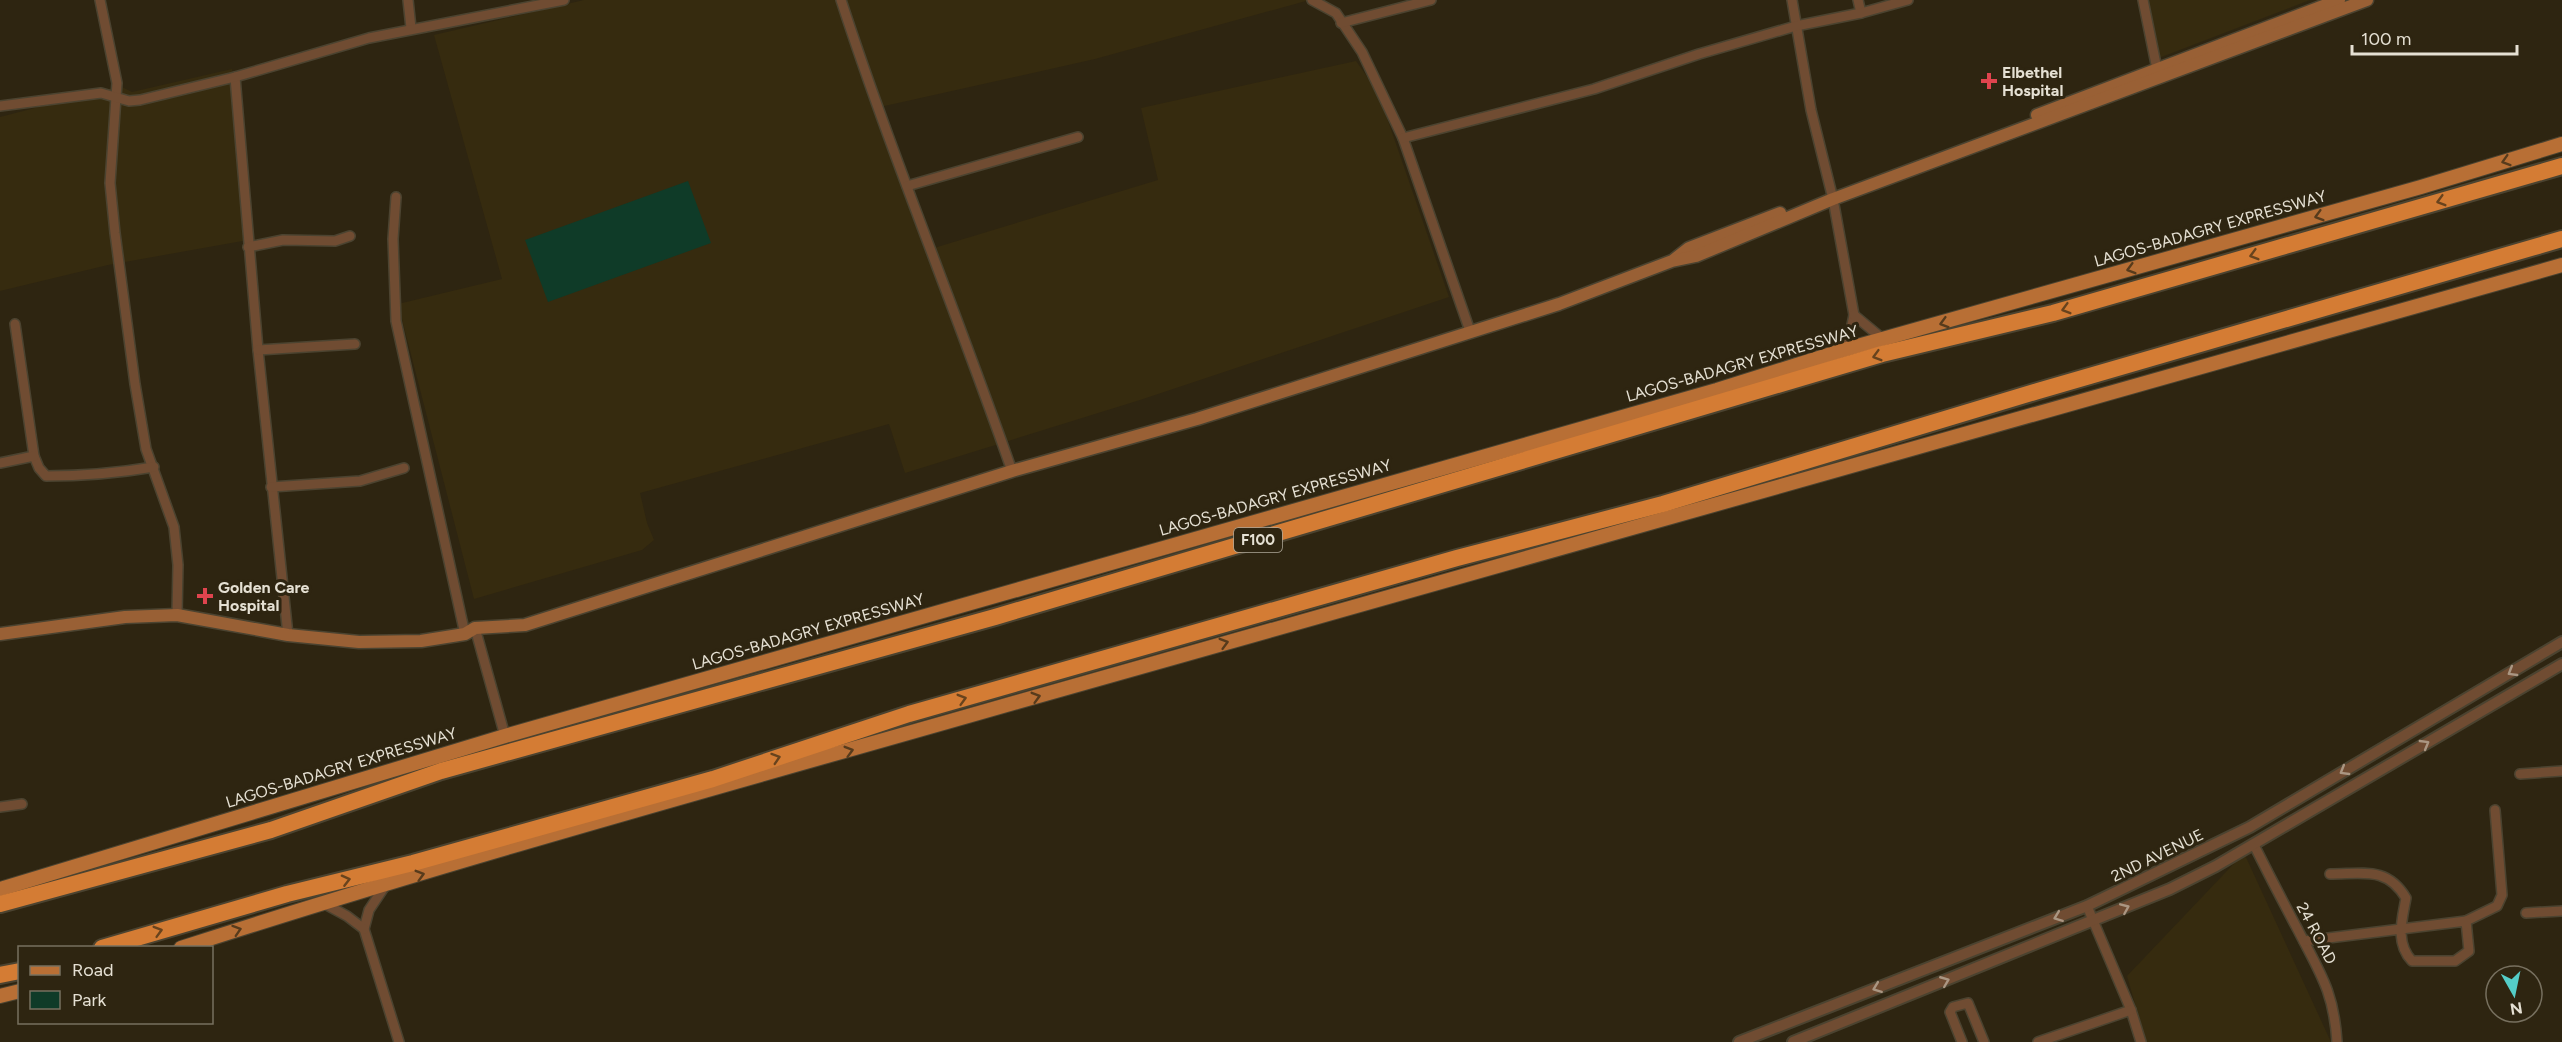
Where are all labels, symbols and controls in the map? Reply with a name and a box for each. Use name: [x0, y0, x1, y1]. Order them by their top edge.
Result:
scale bar: [2352, 18, 2517, 56]
text: 100 m: [2361, 28, 2411, 50]
place label: Elbethel Hospital: [2002, 63, 2063, 100]
marker: Elbethel Hospital: [1980, 72, 1998, 90]
one-way arrow: [2501, 154, 2512, 166]
street label: LAGOS-BADAGRY EXPRESSWAY: [2092, 186, 2329, 271]
one-way arrow: [2436, 194, 2447, 206]
one-way arrow: [2314, 209, 2325, 221]
one-way arrow: [2249, 248, 2260, 260]
one-way arrow: [2127, 262, 2137, 274]
one-way arrow: [2062, 302, 2072, 314]
one-way arrow: [1939, 316, 1950, 328]
street label: LAGOS-BADAGRY EXPRESSWAY: [1624, 321, 1861, 406]
one-way arrow: [1872, 348, 1882, 361]
street label: LAGOS-BADAGRY EXPRESSWAY: [1157, 455, 1394, 540]
road number: F100: [1234, 528, 1282, 552]
place label: Golden Care Hospital: [218, 578, 310, 615]
marker: Golden Care Hospital: [196, 587, 214, 605]
street label: LAGOS-BADAGRY EXPRESSWAY: [690, 589, 927, 674]
one-way arrow: [1218, 638, 1229, 650]
one-way arrow: [2508, 664, 2518, 676]
one-way arrow: [1030, 692, 1041, 704]
one-way arrow: [956, 694, 967, 706]
street label: LAGOS-BADAGRY EXPRESSWAY: [223, 723, 459, 812]
one-way arrow: [2419, 740, 2429, 751]
one-way arrow: [843, 746, 854, 758]
one-way arrow: [770, 753, 781, 765]
one-way arrow: [2340, 764, 2350, 776]
street label: 2ND AVENUE: [2108, 825, 2206, 886]
one-way arrow: [414, 870, 425, 882]
one-way arrow: [341, 874, 351, 887]
street label: 24 ROAD: [2292, 899, 2341, 967]
one-way arrow: [2119, 903, 2130, 915]
one-way arrow: [2054, 910, 2065, 922]
one-way arrow: [231, 924, 242, 937]
one-way arrow: [152, 926, 163, 938]
legend: [18, 946, 213, 1024]
text: Road: [72, 959, 113, 981]
north arrow: [2484, 964, 2544, 1024]
one-way arrow: [1938, 976, 1949, 988]
one-way arrow: [1872, 980, 1882, 993]
text: Park: [72, 989, 107, 1011]
text: N: [2509, 998, 2524, 1019]

